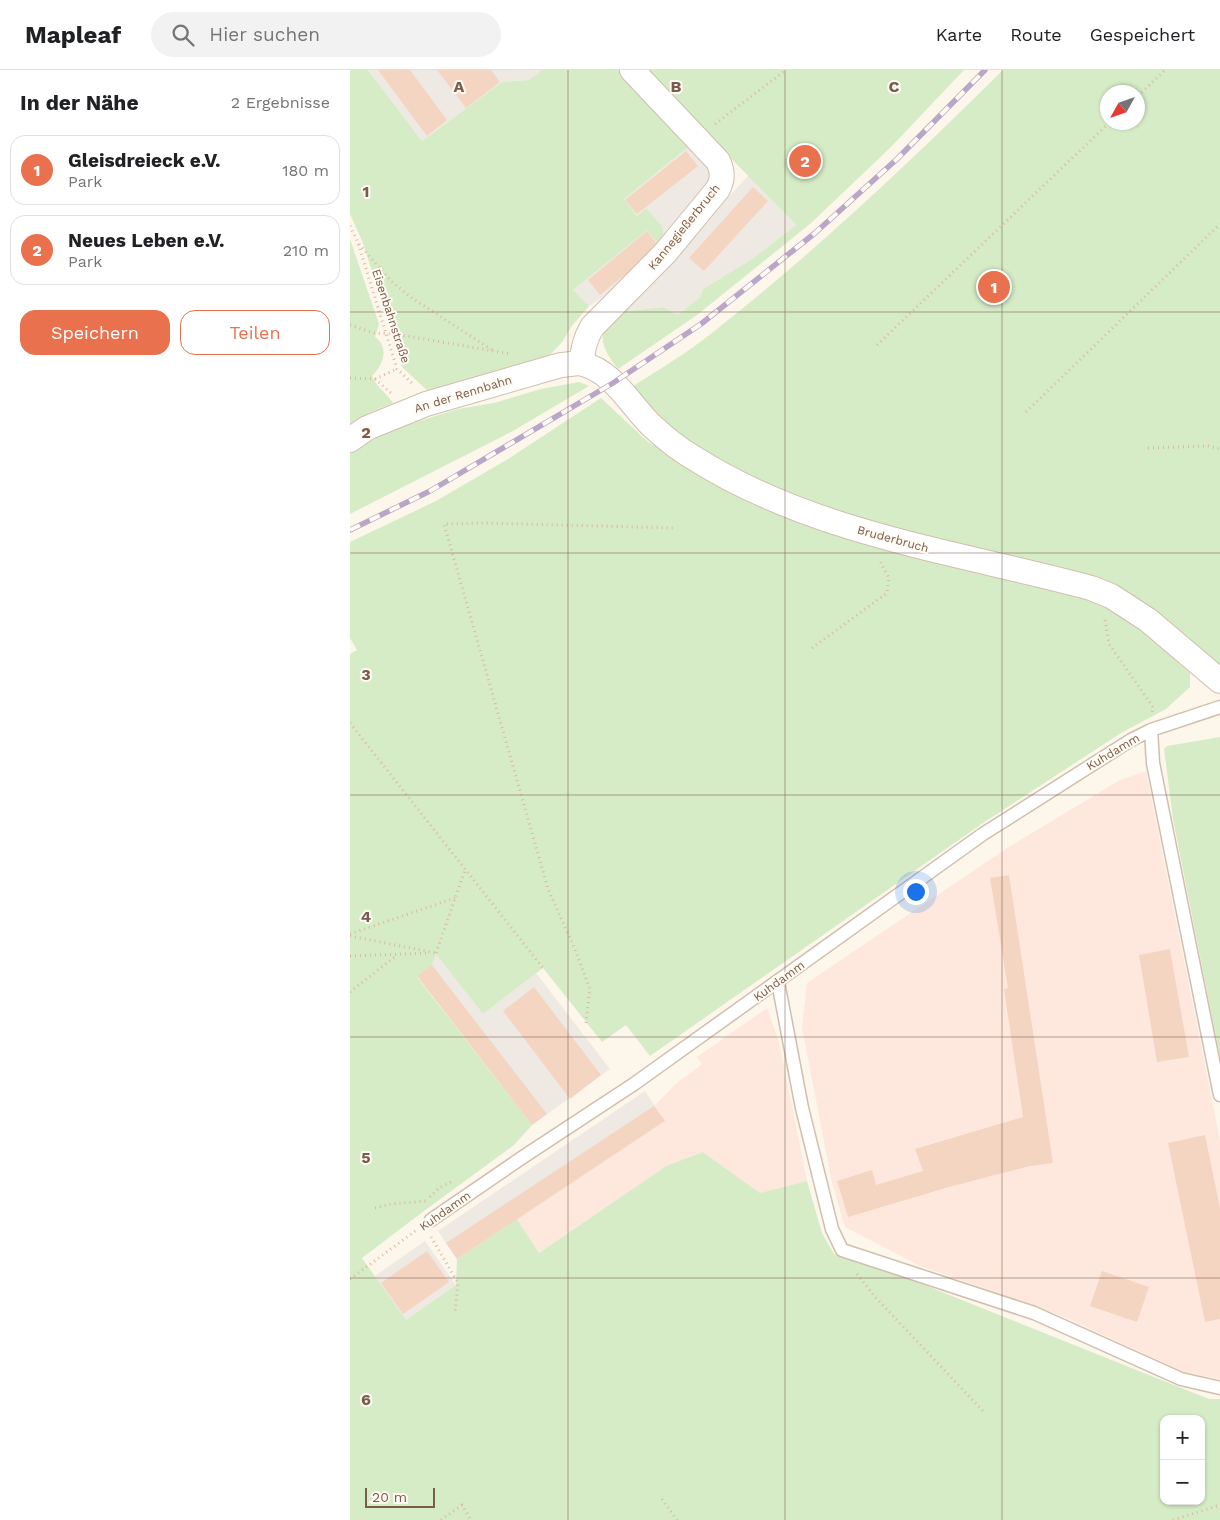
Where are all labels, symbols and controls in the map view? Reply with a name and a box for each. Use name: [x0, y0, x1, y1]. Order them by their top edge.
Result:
search box: [151, 12, 501, 57]
text: Mapleaf: [25, 21, 121, 49]
icon: search: [169, 21, 197, 49]
text: Hier suchen: [209, 23, 320, 46]
text: Karte: [936, 24, 982, 45]
text: Route: [1010, 24, 1062, 45]
text: Gespeichert: [1090, 24, 1195, 45]
text: A: [454, 77, 465, 96]
text: B: [671, 77, 682, 96]
text: C: [889, 77, 900, 96]
north arrow: [1100, 85, 1145, 130]
text: In der Nähe: [20, 90, 139, 115]
text: 2 Ergebnisse: [231, 93, 330, 112]
pin: 2: [789, 142, 821, 180]
text: Gleisdreieck e.V.: [68, 149, 220, 172]
text: 1: [34, 161, 40, 180]
text: 180 m: [282, 161, 329, 180]
text: Park: [68, 172, 102, 191]
street label: Kannegießerbruch: [645, 181, 723, 273]
text: 1: [363, 182, 369, 201]
text: Neues Leben e.V.: [68, 229, 224, 252]
text: 2: [32, 241, 42, 260]
text: 210 m: [283, 241, 329, 260]
text: Park: [68, 252, 102, 271]
street label: Eisenbahnstraße: [369, 267, 413, 365]
pin: 1: [978, 268, 1010, 306]
button: Speichern: [20, 310, 170, 355]
button: Teilen: [180, 310, 330, 355]
street label: An der Rennbahn: [412, 372, 514, 416]
text: 2: [361, 423, 371, 442]
street label: Bruderbruch: [856, 523, 930, 555]
text: 3: [361, 665, 371, 684]
street label: Kuhdamm: [1084, 731, 1142, 773]
your location: [903, 879, 929, 905]
text: 4: [361, 907, 371, 926]
street label: Kuhdamm: [751, 958, 807, 1004]
text: 5: [361, 1148, 371, 1167]
street label: Kuhdamm: [417, 1188, 473, 1234]
text: 6: [361, 1390, 371, 1409]
map controls: [1160, 1415, 1205, 1505]
button: +: [1160, 1415, 1205, 1460]
button: −: [1160, 1460, 1205, 1505]
scale bar: [365, 1485, 435, 1508]
text: 20 m: [372, 1489, 407, 1505]

